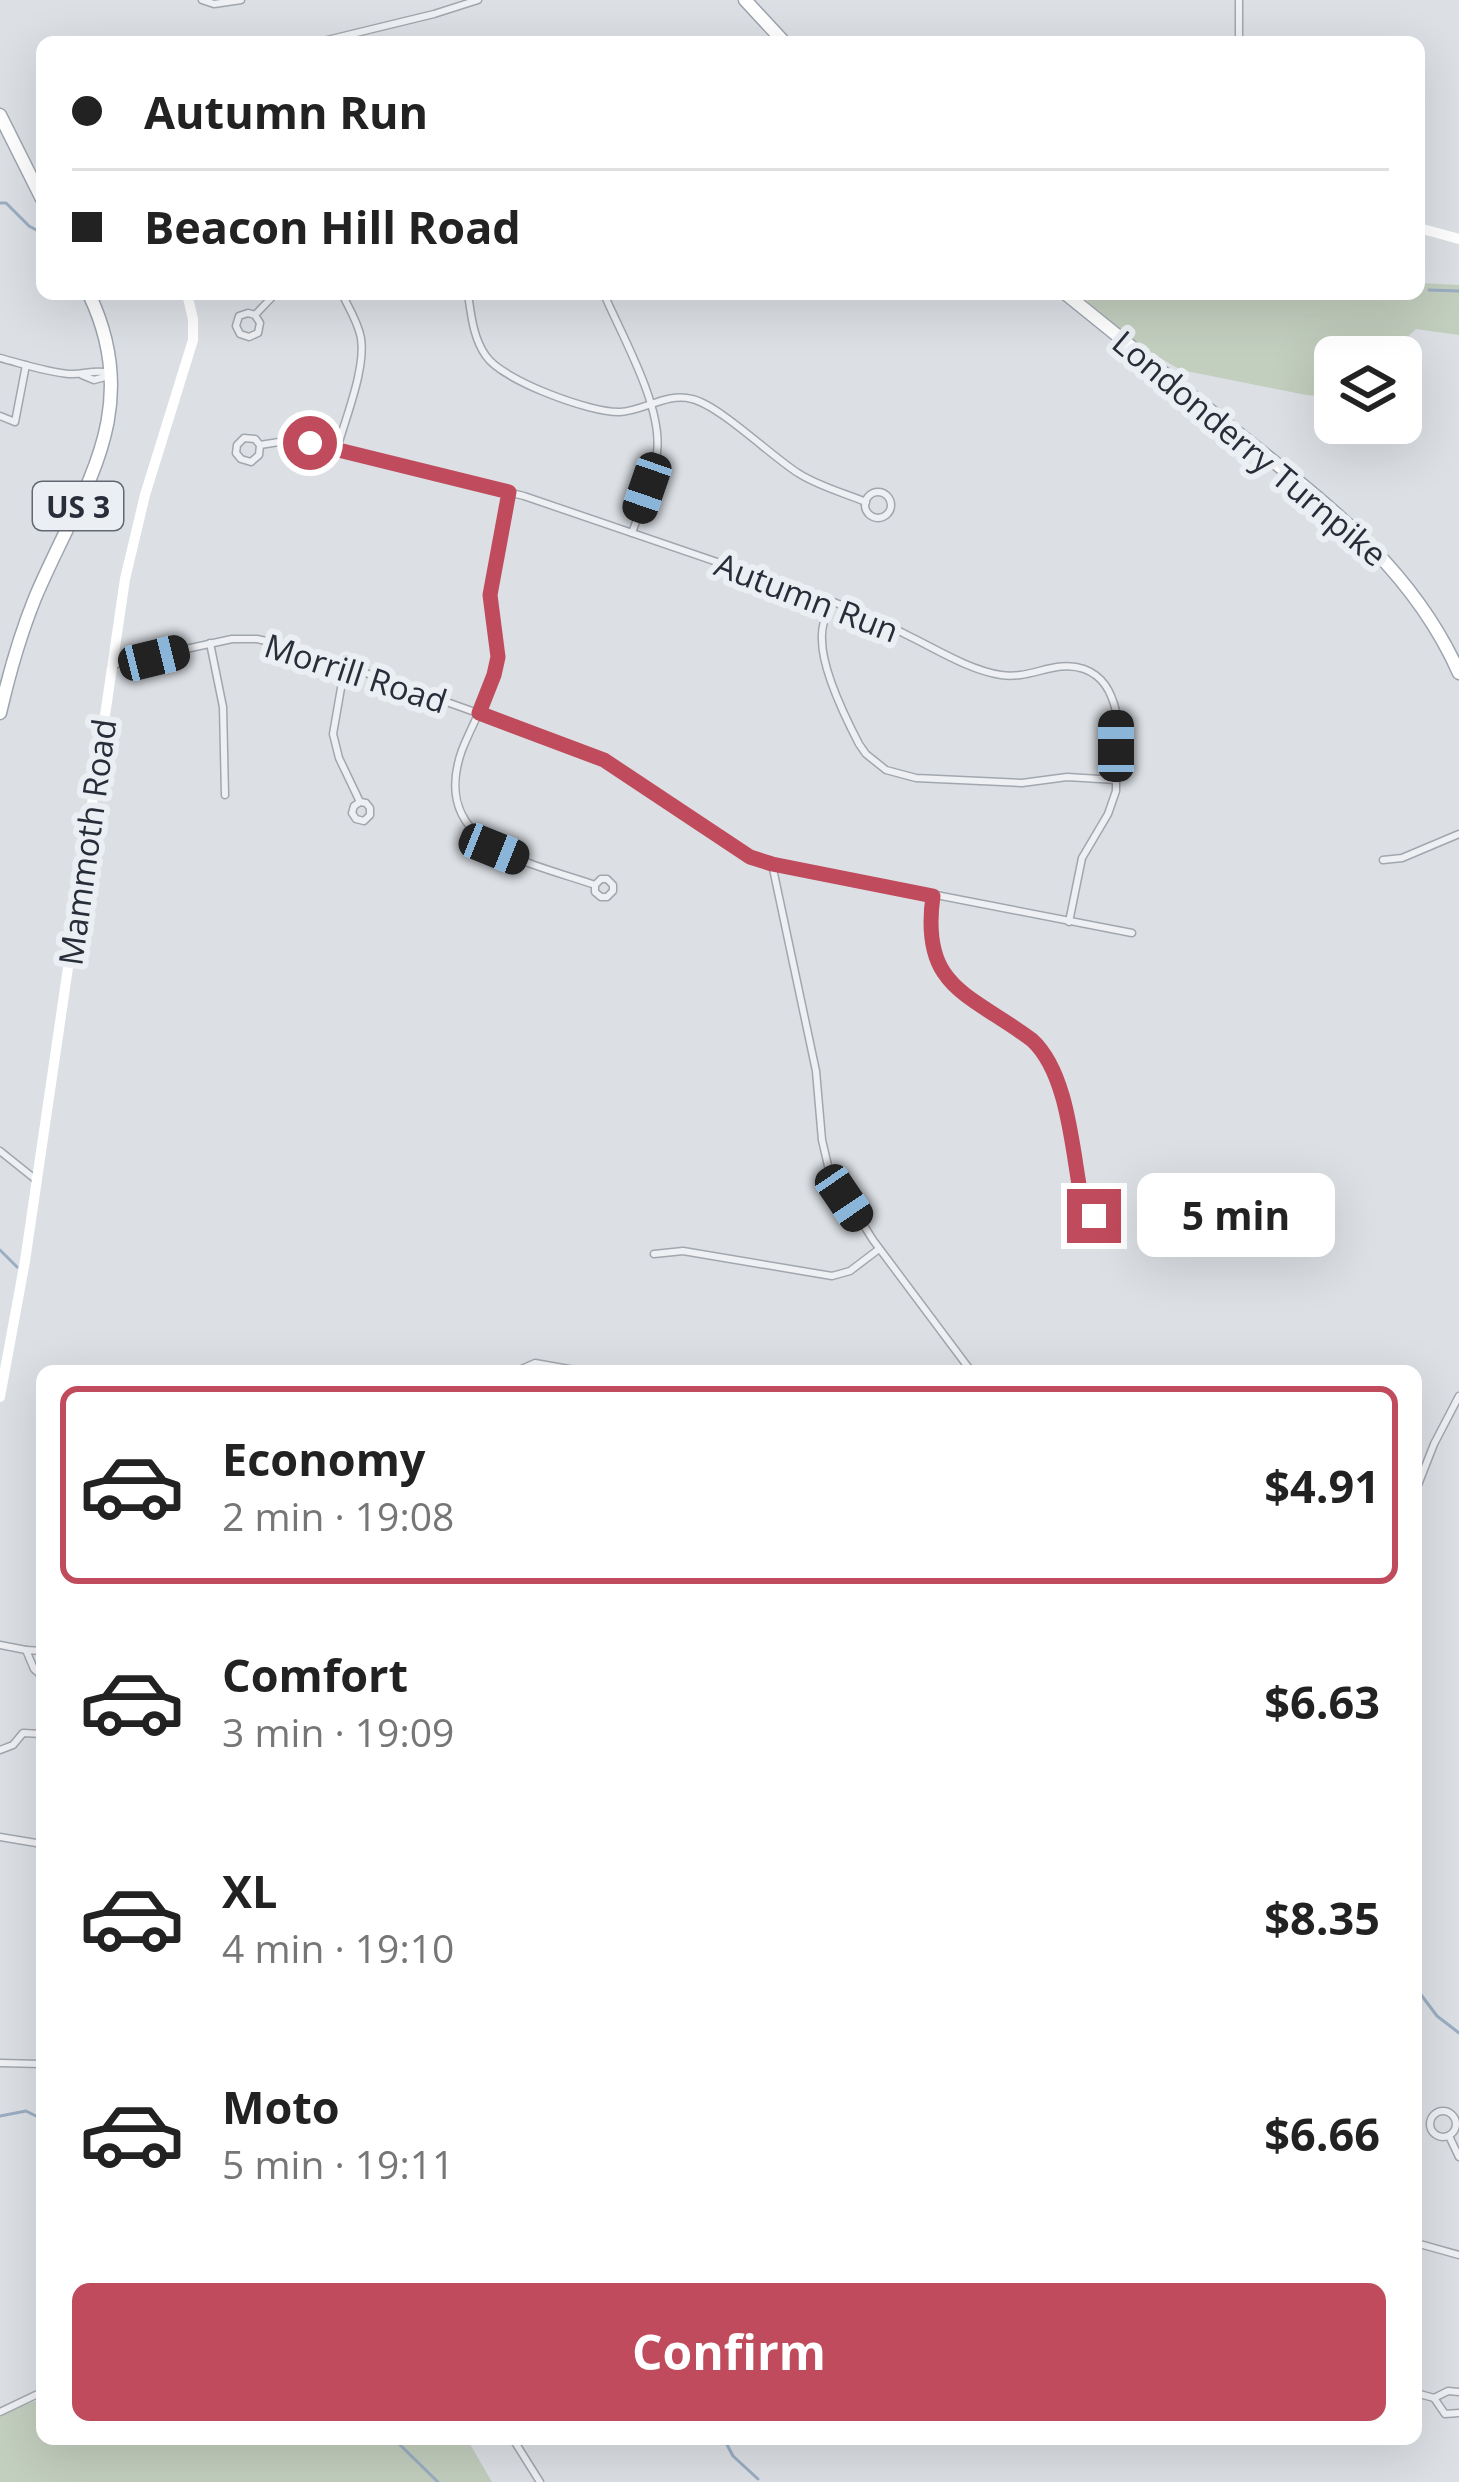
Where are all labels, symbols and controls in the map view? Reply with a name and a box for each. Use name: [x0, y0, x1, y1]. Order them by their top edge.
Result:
text: Autumn Run: [144, 81, 428, 142]
text: Beacon Hill Road: [144, 196, 521, 257]
street label: Londonderry Turnpike: [1103, 320, 1397, 576]
map controls: [1314, 336, 1422, 444]
button: layers: [1314, 336, 1422, 444]
route start: [283, 416, 337, 470]
car: [618, 448, 676, 528]
road number: US 3: [33, 482, 123, 530]
street label: Autumn Run: [709, 541, 905, 653]
street label: Morrill Road: [259, 622, 453, 724]
car: [115, 632, 193, 684]
car: [1098, 710, 1134, 782]
street label: Mammoth Road: [47, 716, 127, 968]
car: [454, 819, 534, 879]
car: [809, 1158, 879, 1238]
callout: 5 min: [1136, 1174, 1334, 1258]
text: 5 min: [1182, 1188, 1290, 1241]
route end: [1067, 1189, 1121, 1243]
text: Economy: [222, 1428, 425, 1489]
icon: car: [78, 1431, 186, 1539]
text: $4.91: [1264, 1455, 1380, 1516]
text: 2 min · 19:08: [222, 1489, 454, 1542]
text: Comfort: [222, 1644, 408, 1705]
icon: car: [78, 1647, 186, 1755]
text: $6.63: [1264, 1671, 1380, 1732]
text: 3 min · 19:09: [222, 1705, 454, 1758]
text: XL: [222, 1860, 277, 1921]
icon: car: [78, 1863, 186, 1971]
text: $8.35: [1264, 1887, 1380, 1948]
text: 4 min · 19:10: [222, 1921, 454, 1974]
text: Moto: [222, 2076, 340, 2137]
icon: car: [78, 2079, 186, 2187]
text: $6.66: [1264, 2103, 1380, 2164]
text: 5 min · 19:11: [222, 2137, 454, 2190]
button: Confirm: [72, 2283, 1386, 2421]

